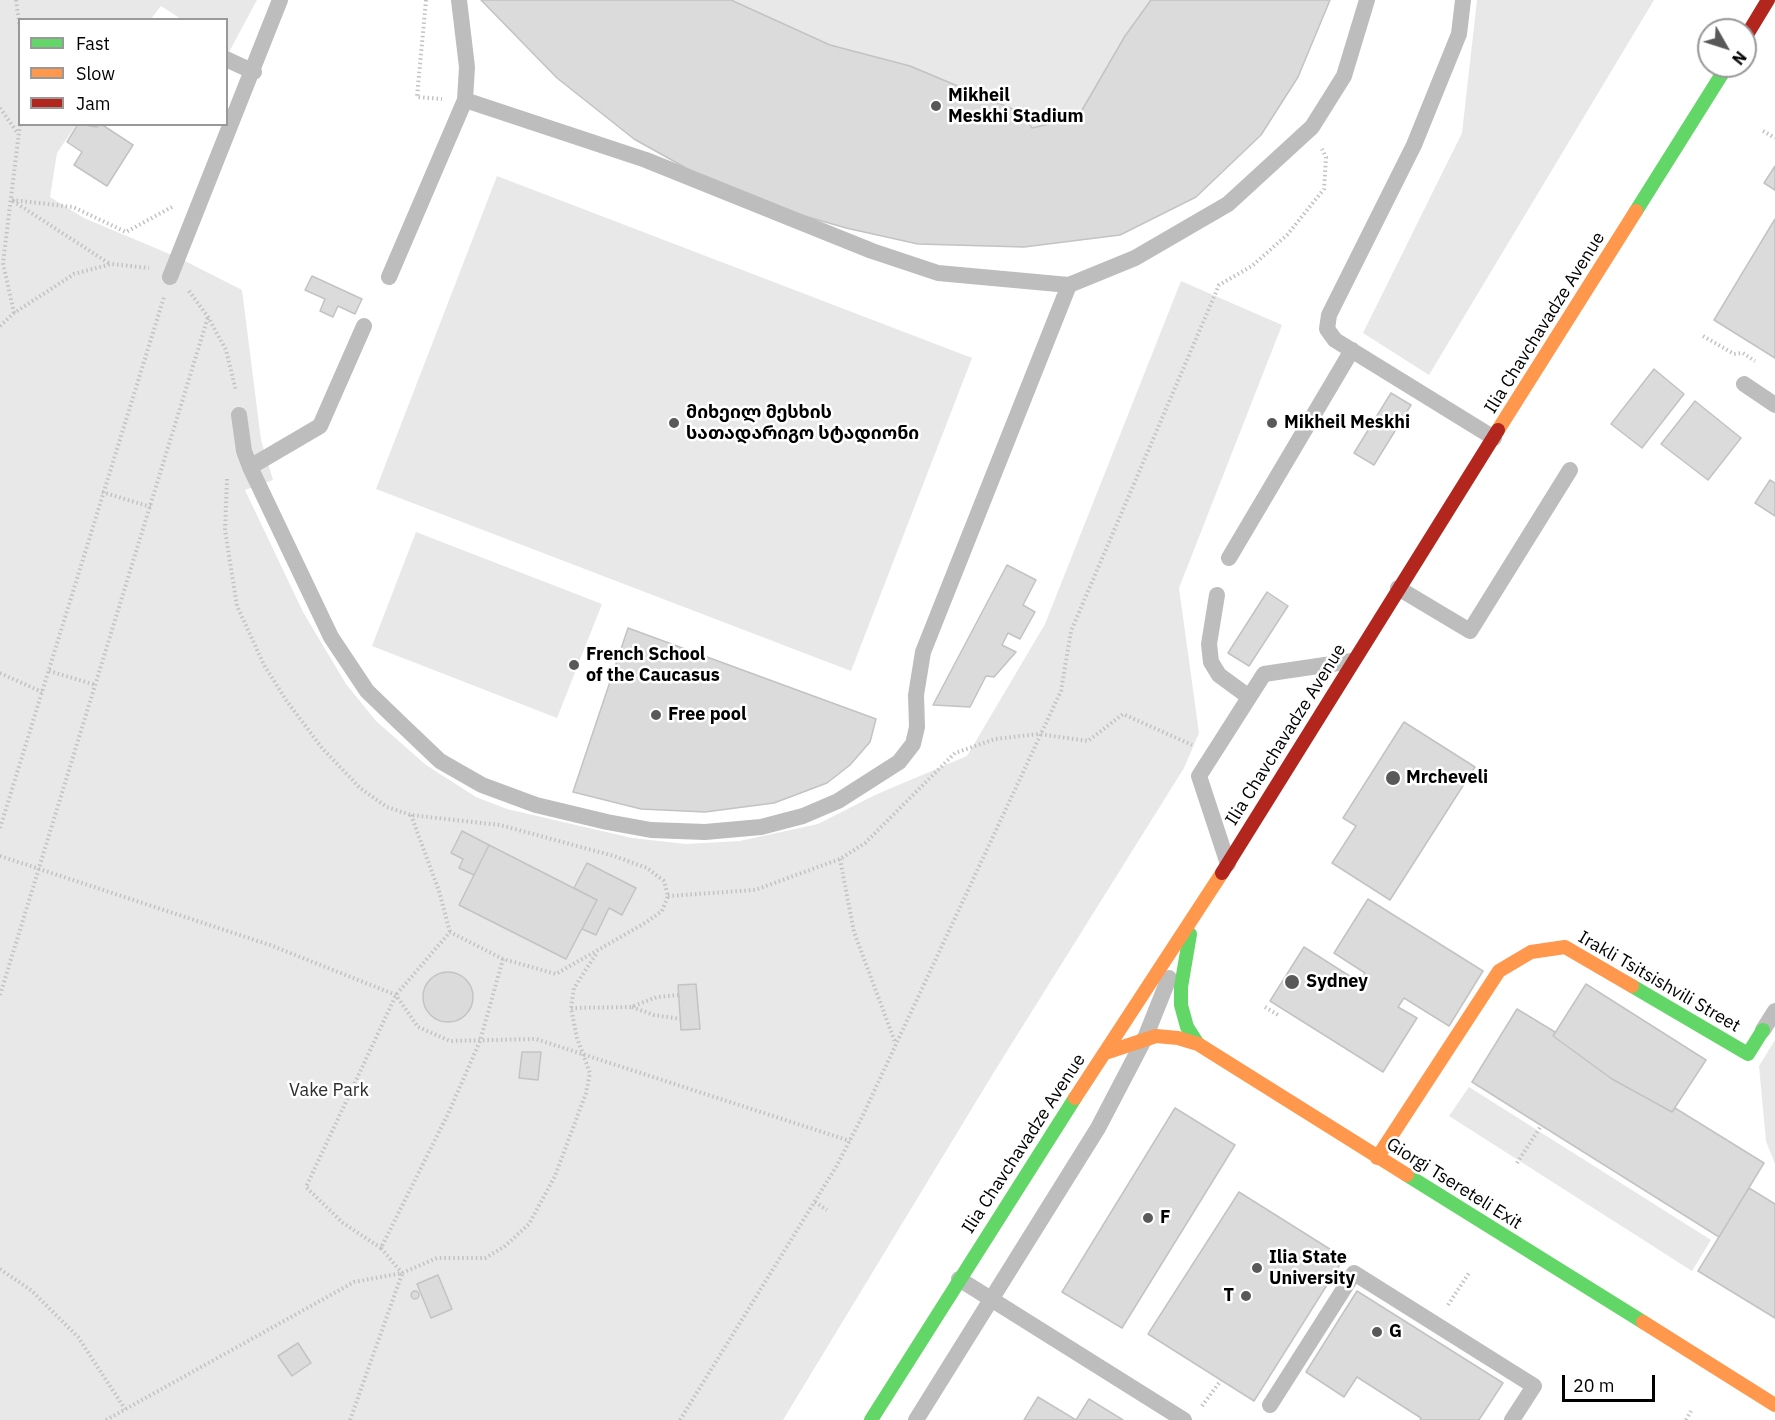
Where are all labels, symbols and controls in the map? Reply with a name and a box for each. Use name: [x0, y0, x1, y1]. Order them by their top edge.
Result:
legend: [18, 18, 228, 126]
north arrow: [1697, 18, 1757, 78]
text: Fast: [76, 32, 110, 55]
text: N: [1728, 47, 1751, 69]
text: Slow: [76, 62, 115, 85]
place label: Mikheil Meskhi Stadium: [948, 85, 1084, 128]
text: Jam: [76, 92, 111, 115]
marker: Mikheil Meskhi Stadium: [929, 99, 943, 113]
street label: Ilia Chavchavadze Avenue: [1480, 228, 1610, 418]
place label: მიხეილ მესხის სათადარიგო სტადიონი: [686, 402, 919, 444]
place label: Mikheil Meskhi: [1284, 412, 1410, 434]
marker: მიხეილ მესხის სათადარიგო სტადიონი: [667, 416, 681, 430]
marker: Mikheil Meskhi: [1265, 416, 1279, 430]
street label: Ilia Chavchavadze Avenue: [1221, 640, 1351, 830]
place label: French School of the Caucasus: [586, 644, 720, 686]
marker: French School of the Caucasus: [567, 658, 581, 672]
place label: Free pool: [668, 704, 746, 726]
marker: Free pool: [649, 708, 663, 722]
place label: Mrcheveli: [1406, 767, 1488, 789]
marker: Mrcheveli: [1384, 769, 1402, 787]
street label: Irakli Tsitsishvili Street: [1574, 927, 1744, 1037]
place label: Sydney: [1306, 971, 1368, 993]
marker: Sydney: [1283, 973, 1301, 991]
street label: Ilia Chavchavadze Avenue: [958, 1050, 1090, 1238]
park label: Vake Park: [289, 1080, 369, 1102]
street label: Giorgi Tsereteli Exit: [1382, 1134, 1526, 1234]
place label: F: [1160, 1207, 1171, 1229]
marker: F: [1141, 1211, 1155, 1225]
place label: Ilia State University: [1269, 1247, 1355, 1290]
marker: Ilia State University: [1250, 1261, 1264, 1275]
place label: T: [1223, 1285, 1234, 1307]
marker: T: [1239, 1289, 1253, 1303]
place label: G: [1389, 1321, 1402, 1343]
marker: G: [1370, 1325, 1384, 1339]
scale bar: [1565, 1363, 1658, 1401]
text: 20 m: [1573, 1374, 1615, 1397]

